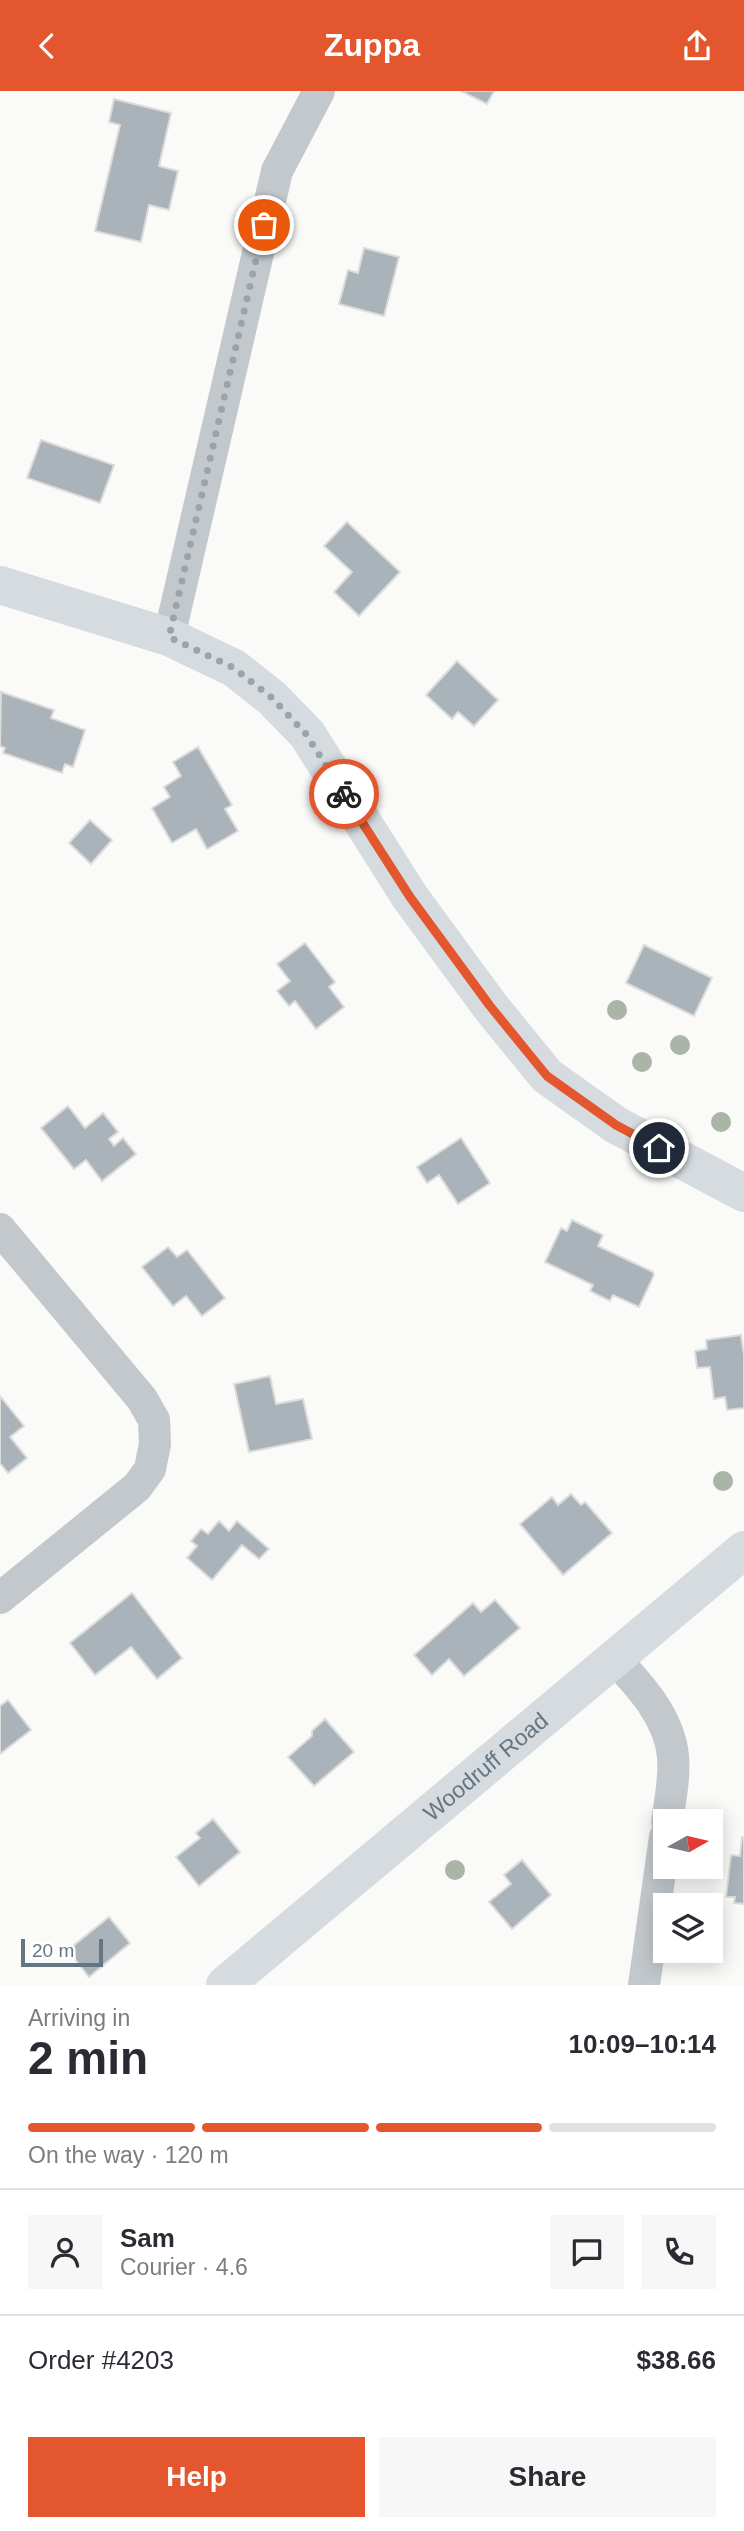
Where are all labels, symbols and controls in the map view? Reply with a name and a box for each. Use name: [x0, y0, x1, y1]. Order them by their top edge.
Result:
icon: back: [28, 27, 66, 65]
text: Zuppa: [324, 27, 420, 63]
icon: share: [678, 27, 716, 65]
pin: [234, 195, 294, 255]
icon: bag: [245, 206, 283, 244]
courier: [309, 759, 379, 829]
icon: bike: [325, 775, 363, 813]
pin: [629, 1118, 689, 1178]
icon: home: [640, 1129, 678, 1167]
street label: Woodruff Road: [418, 1707, 553, 1826]
north arrow: [653, 1809, 723, 1879]
map controls: [653, 1809, 723, 1963]
button: layers: [653, 1893, 723, 1963]
scale bar: [21, 1936, 103, 1968]
text: 20 m: [32, 1940, 74, 1961]
text: Arriving in: [28, 2005, 130, 2031]
text: 10:09–10:14: [569, 2029, 716, 2059]
text: 2 min: [28, 2032, 148, 2084]
text: On the way · 120 m: [28, 2142, 229, 2168]
button: person: [28, 2215, 102, 2289]
button: chat: [550, 2215, 624, 2289]
button: phone: [642, 2215, 716, 2289]
text: Sam: [120, 2223, 175, 2253]
text: Courier · 4.6: [120, 2254, 248, 2280]
text: Order #4203: [28, 2345, 174, 2375]
text: $38.66: [636, 2345, 716, 2375]
button: Help: [28, 2437, 365, 2517]
button: Share: [379, 2437, 716, 2517]

